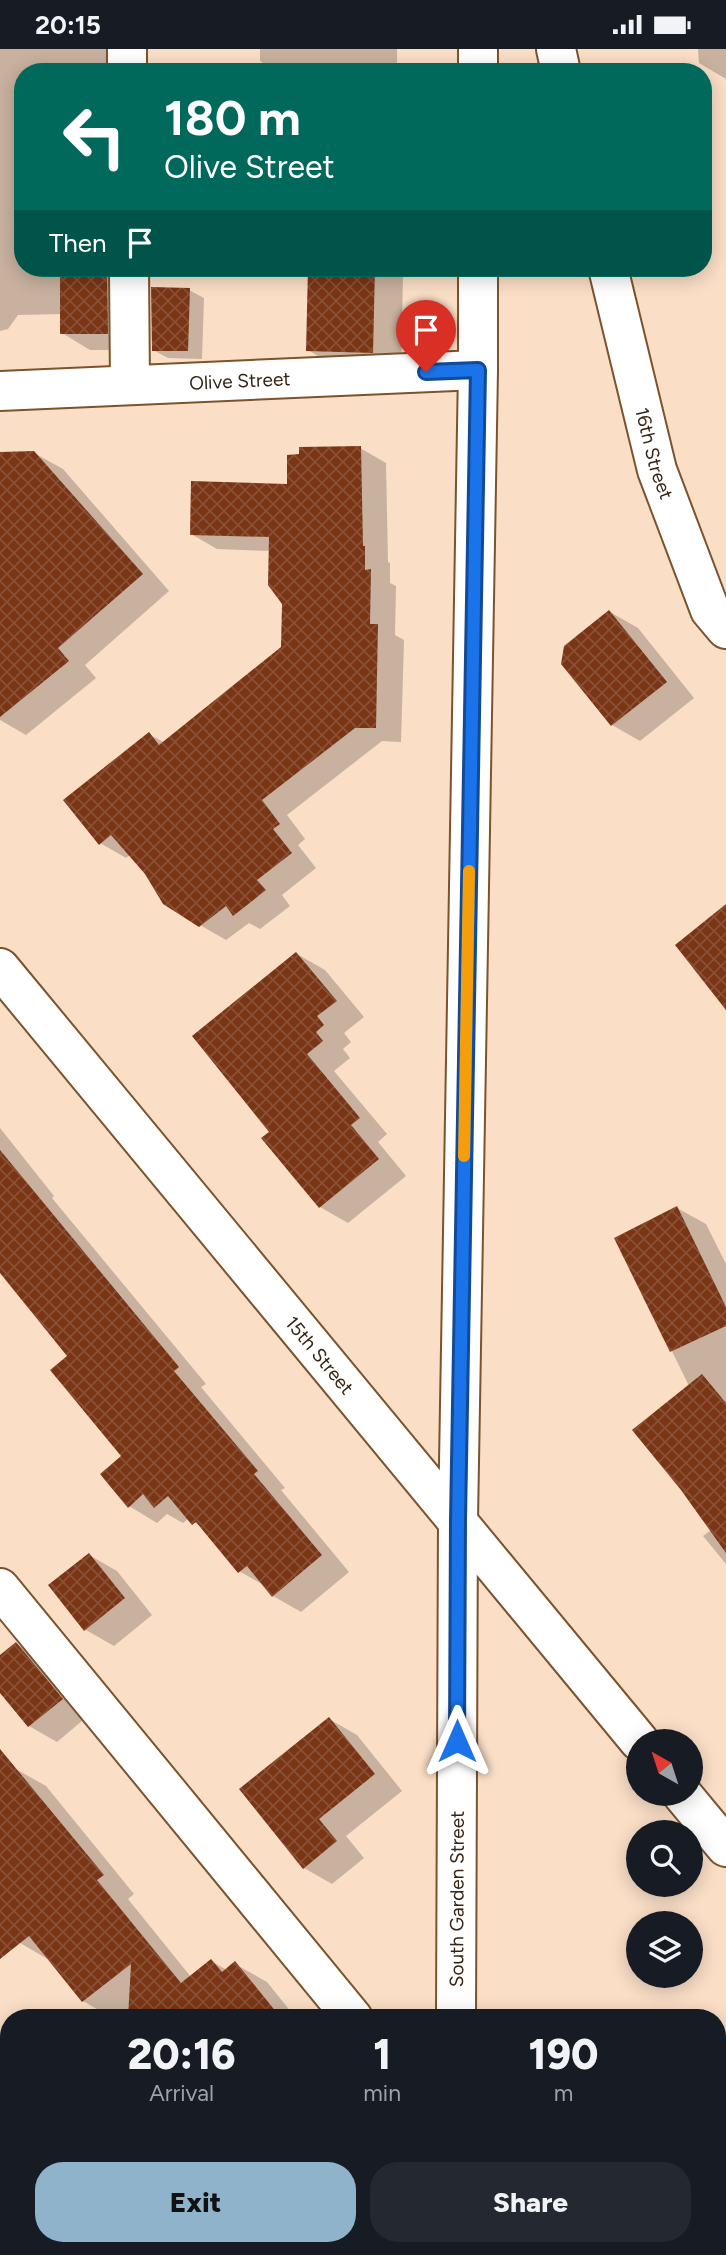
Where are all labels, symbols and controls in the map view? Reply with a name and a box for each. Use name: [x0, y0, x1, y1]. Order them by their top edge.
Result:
text: 20:15: [35, 9, 101, 41]
text: 180 m: [164, 88, 301, 147]
icon: left: [49, 91, 140, 182]
text: Olive Street: [164, 148, 335, 186]
icon: arrive: [121, 224, 159, 262]
text: Then: [49, 227, 107, 259]
pin: [396, 300, 456, 372]
icon: arrive: [407, 311, 445, 349]
street label: Olive Street: [189, 367, 291, 394]
street label: 16th Street: [631, 405, 678, 502]
street label: 15th Street: [281, 1311, 359, 1399]
position arrow: [420, 1704, 494, 1778]
north arrow: [626, 1729, 704, 1806]
map controls: [626, 1729, 703, 1988]
street label: South Garden Street: [445, 1811, 468, 1987]
button: search: [626, 1820, 703, 1897]
button: layers: [626, 1911, 703, 1988]
text: 20:16: [128, 2029, 236, 2080]
text: 1: [373, 2029, 391, 2080]
text: 190: [529, 2029, 598, 2080]
text: Arrival: [149, 2079, 214, 2107]
text: min: [363, 2079, 401, 2107]
text: m: [554, 2079, 573, 2107]
button: Exit: [35, 2162, 356, 2242]
button: Share: [370, 2162, 691, 2242]

